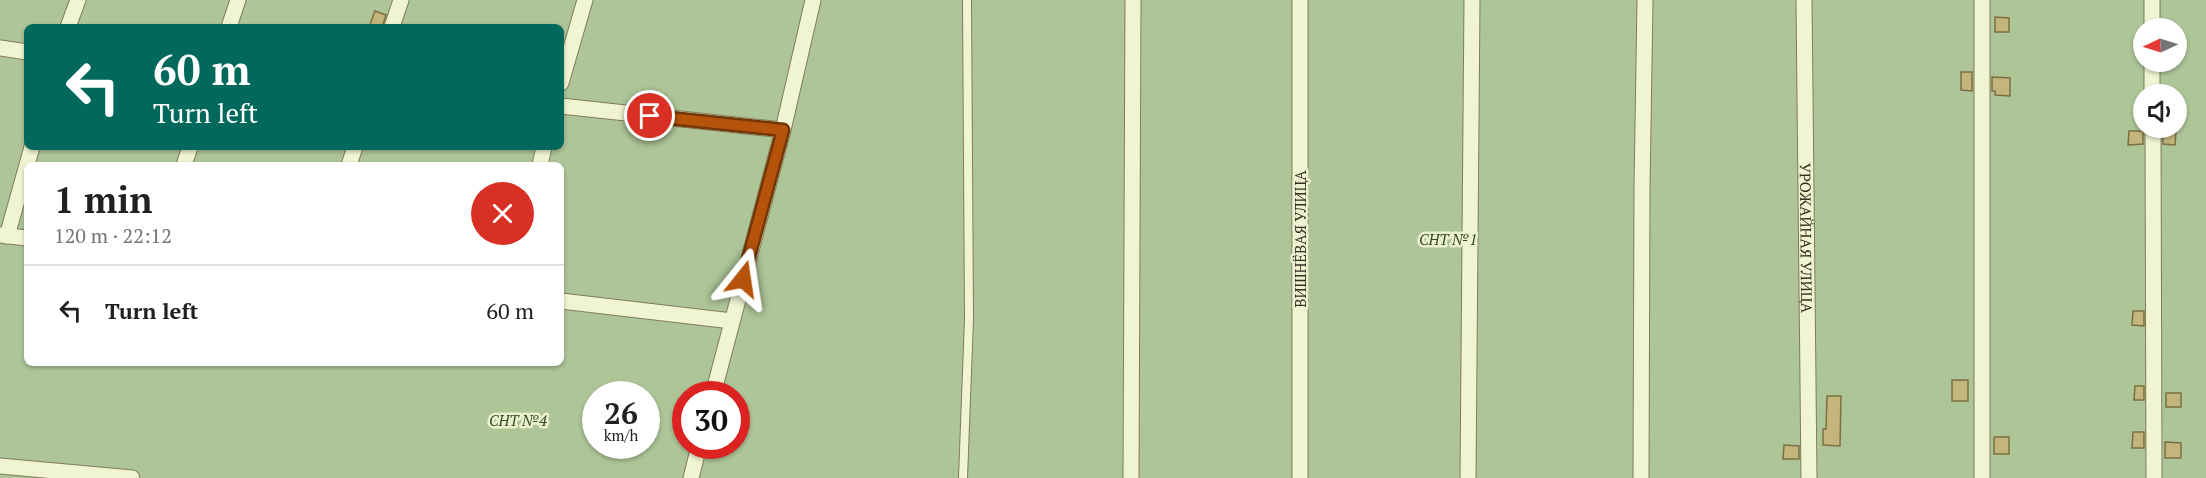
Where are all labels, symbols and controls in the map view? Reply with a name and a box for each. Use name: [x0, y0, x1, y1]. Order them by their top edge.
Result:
north arrow: [2133, 18, 2187, 72]
map controls: [2133, 18, 2187, 138]
text: 60 m: [153, 41, 251, 97]
icon: left: [54, 48, 132, 126]
button: sound: [2133, 84, 2187, 138]
pin: [624, 90, 675, 141]
text: Turn left: [153, 95, 258, 131]
icon: arrive: [633, 99, 666, 132]
street label: УРОЖАЙНАЯ УЛИЦА: [1796, 163, 1817, 314]
street label: ВИШНЁВАЯ УЛИЦА: [1290, 169, 1310, 308]
text: 1 min: [54, 176, 152, 223]
button: close: [471, 182, 534, 245]
text: 120 m · 22:12: [54, 222, 172, 249]
park label: СНТ №1: [1419, 229, 1477, 249]
position arrow: [711, 247, 775, 311]
icon: left: [54, 294, 87, 327]
text: Turn left: [105, 296, 198, 325]
text: 60 m: [486, 296, 534, 325]
speed limit sign: 30: [672, 381, 750, 459]
text: 26: [604, 393, 638, 433]
park label: СНТ №4: [489, 410, 547, 430]
text: km/h: [604, 425, 638, 445]

